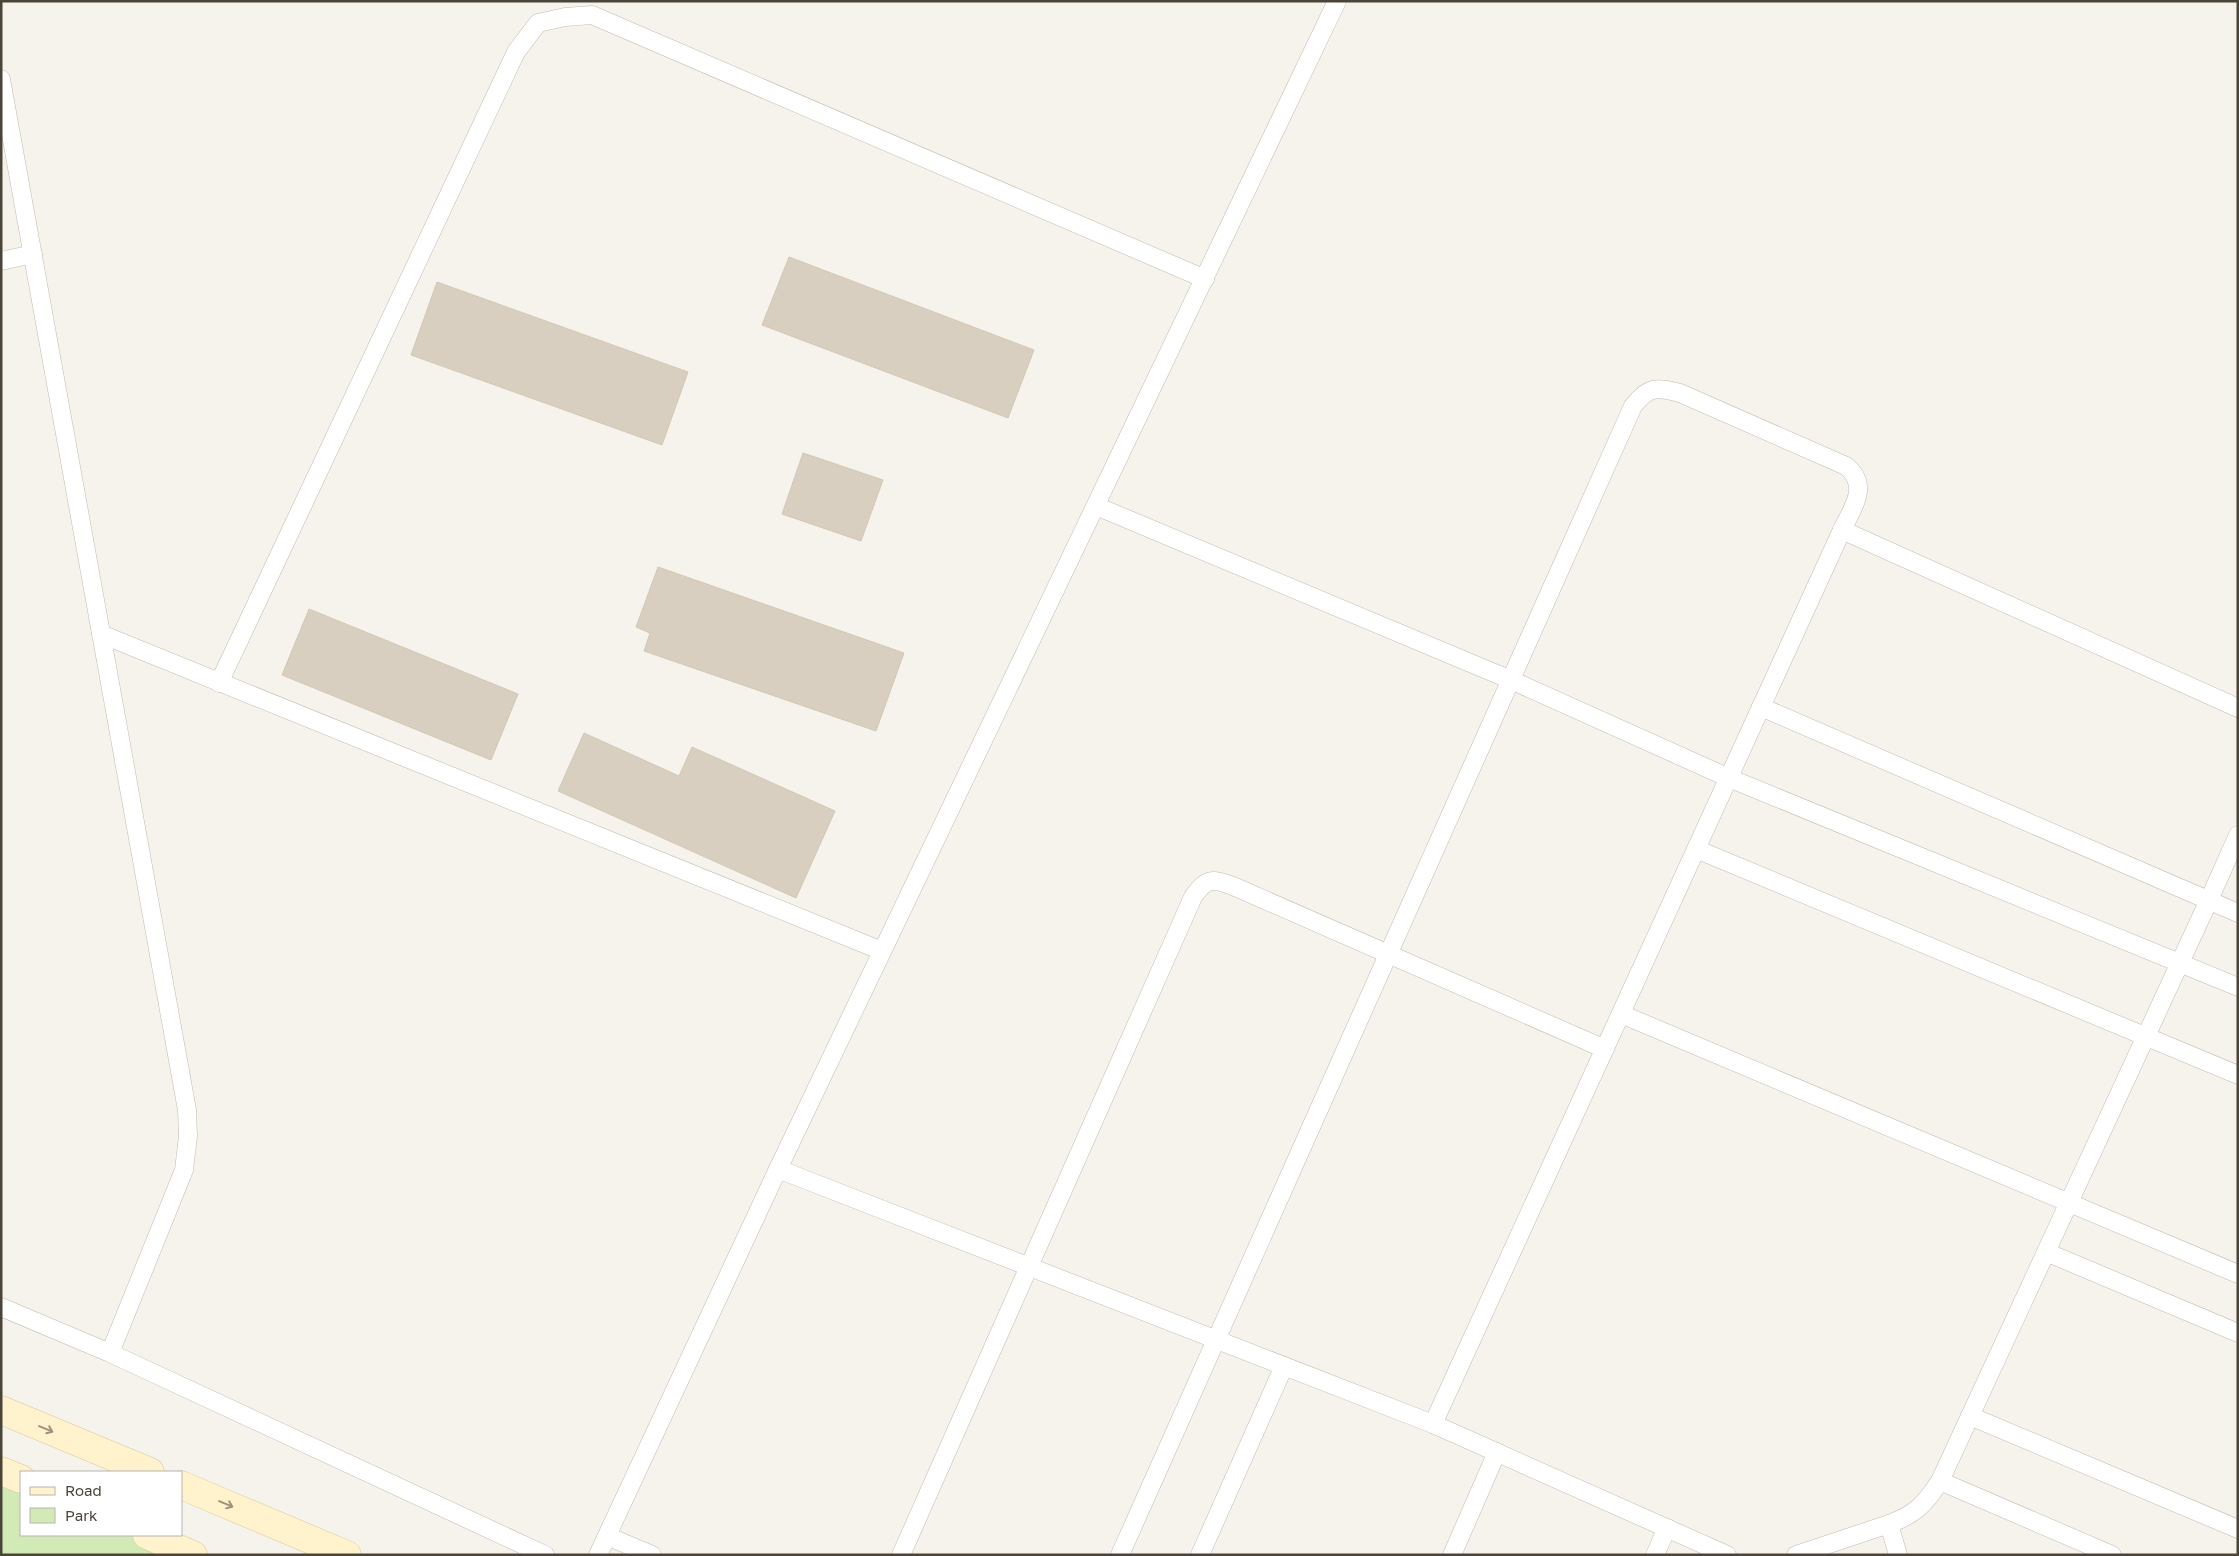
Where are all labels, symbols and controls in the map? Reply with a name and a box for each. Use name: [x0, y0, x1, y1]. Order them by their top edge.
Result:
one-way arrow: [38, 1425, 53, 1434]
legend: [20, 1471, 182, 1536]
text: Road: [65, 1481, 102, 1499]
one-way arrow: [218, 1500, 233, 1510]
text: Park: [65, 1506, 98, 1524]

